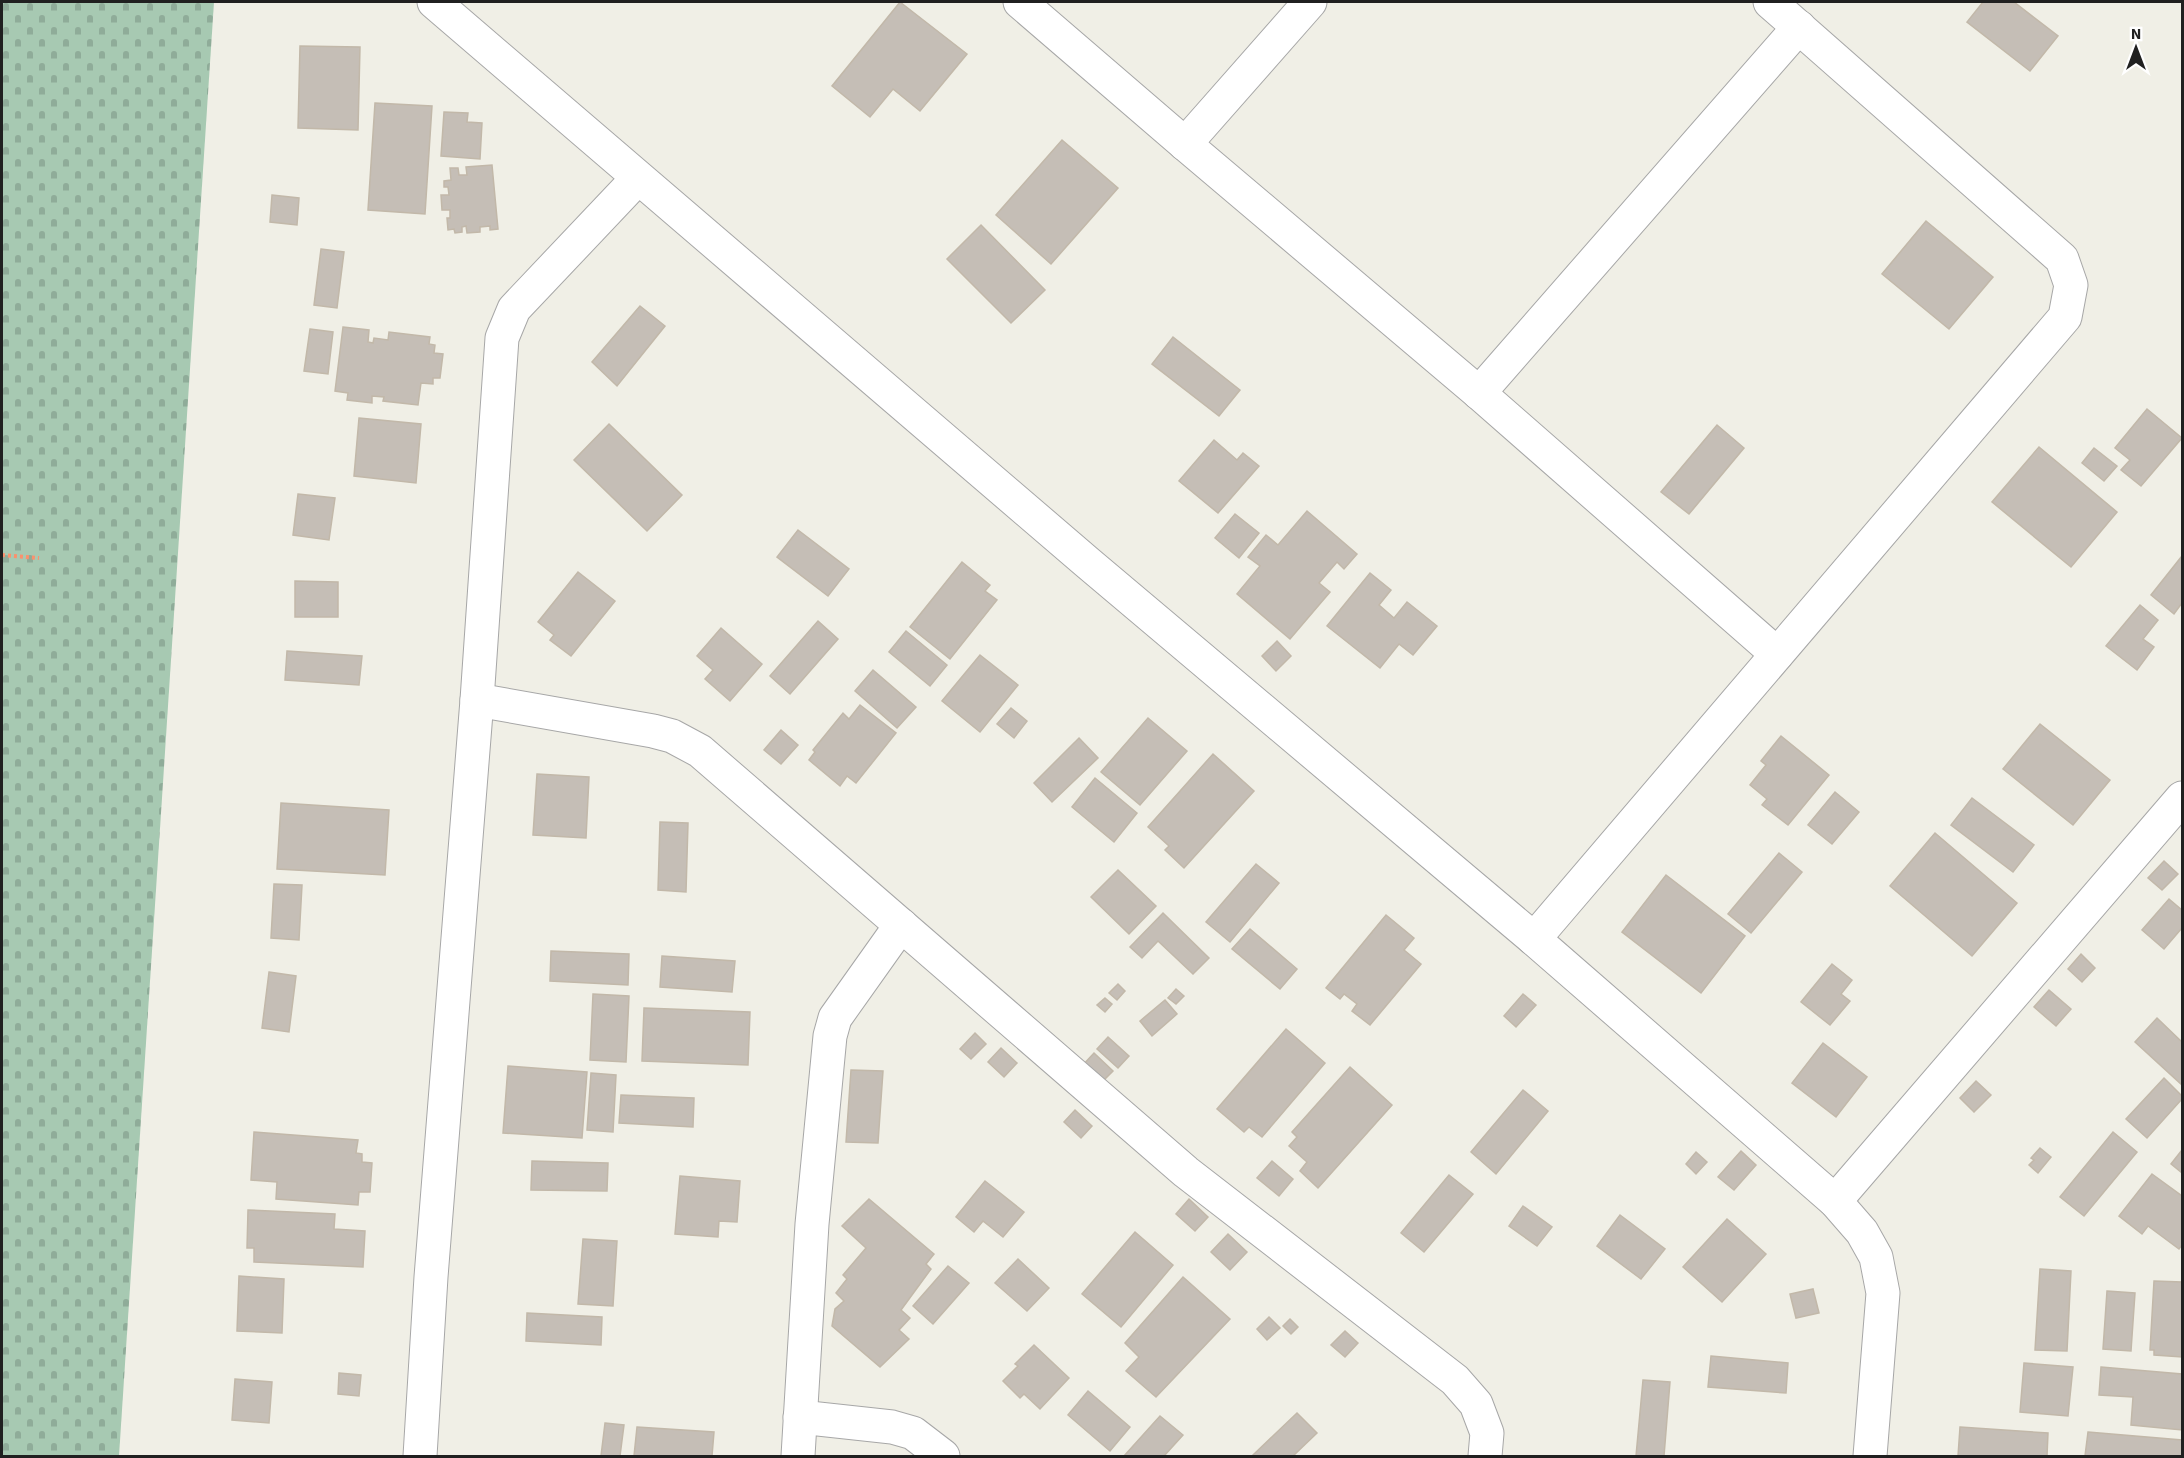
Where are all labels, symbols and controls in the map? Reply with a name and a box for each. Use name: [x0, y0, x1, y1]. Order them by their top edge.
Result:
north arrow: [2106, 18, 2166, 78]
text: N: [2131, 23, 2141, 45]

